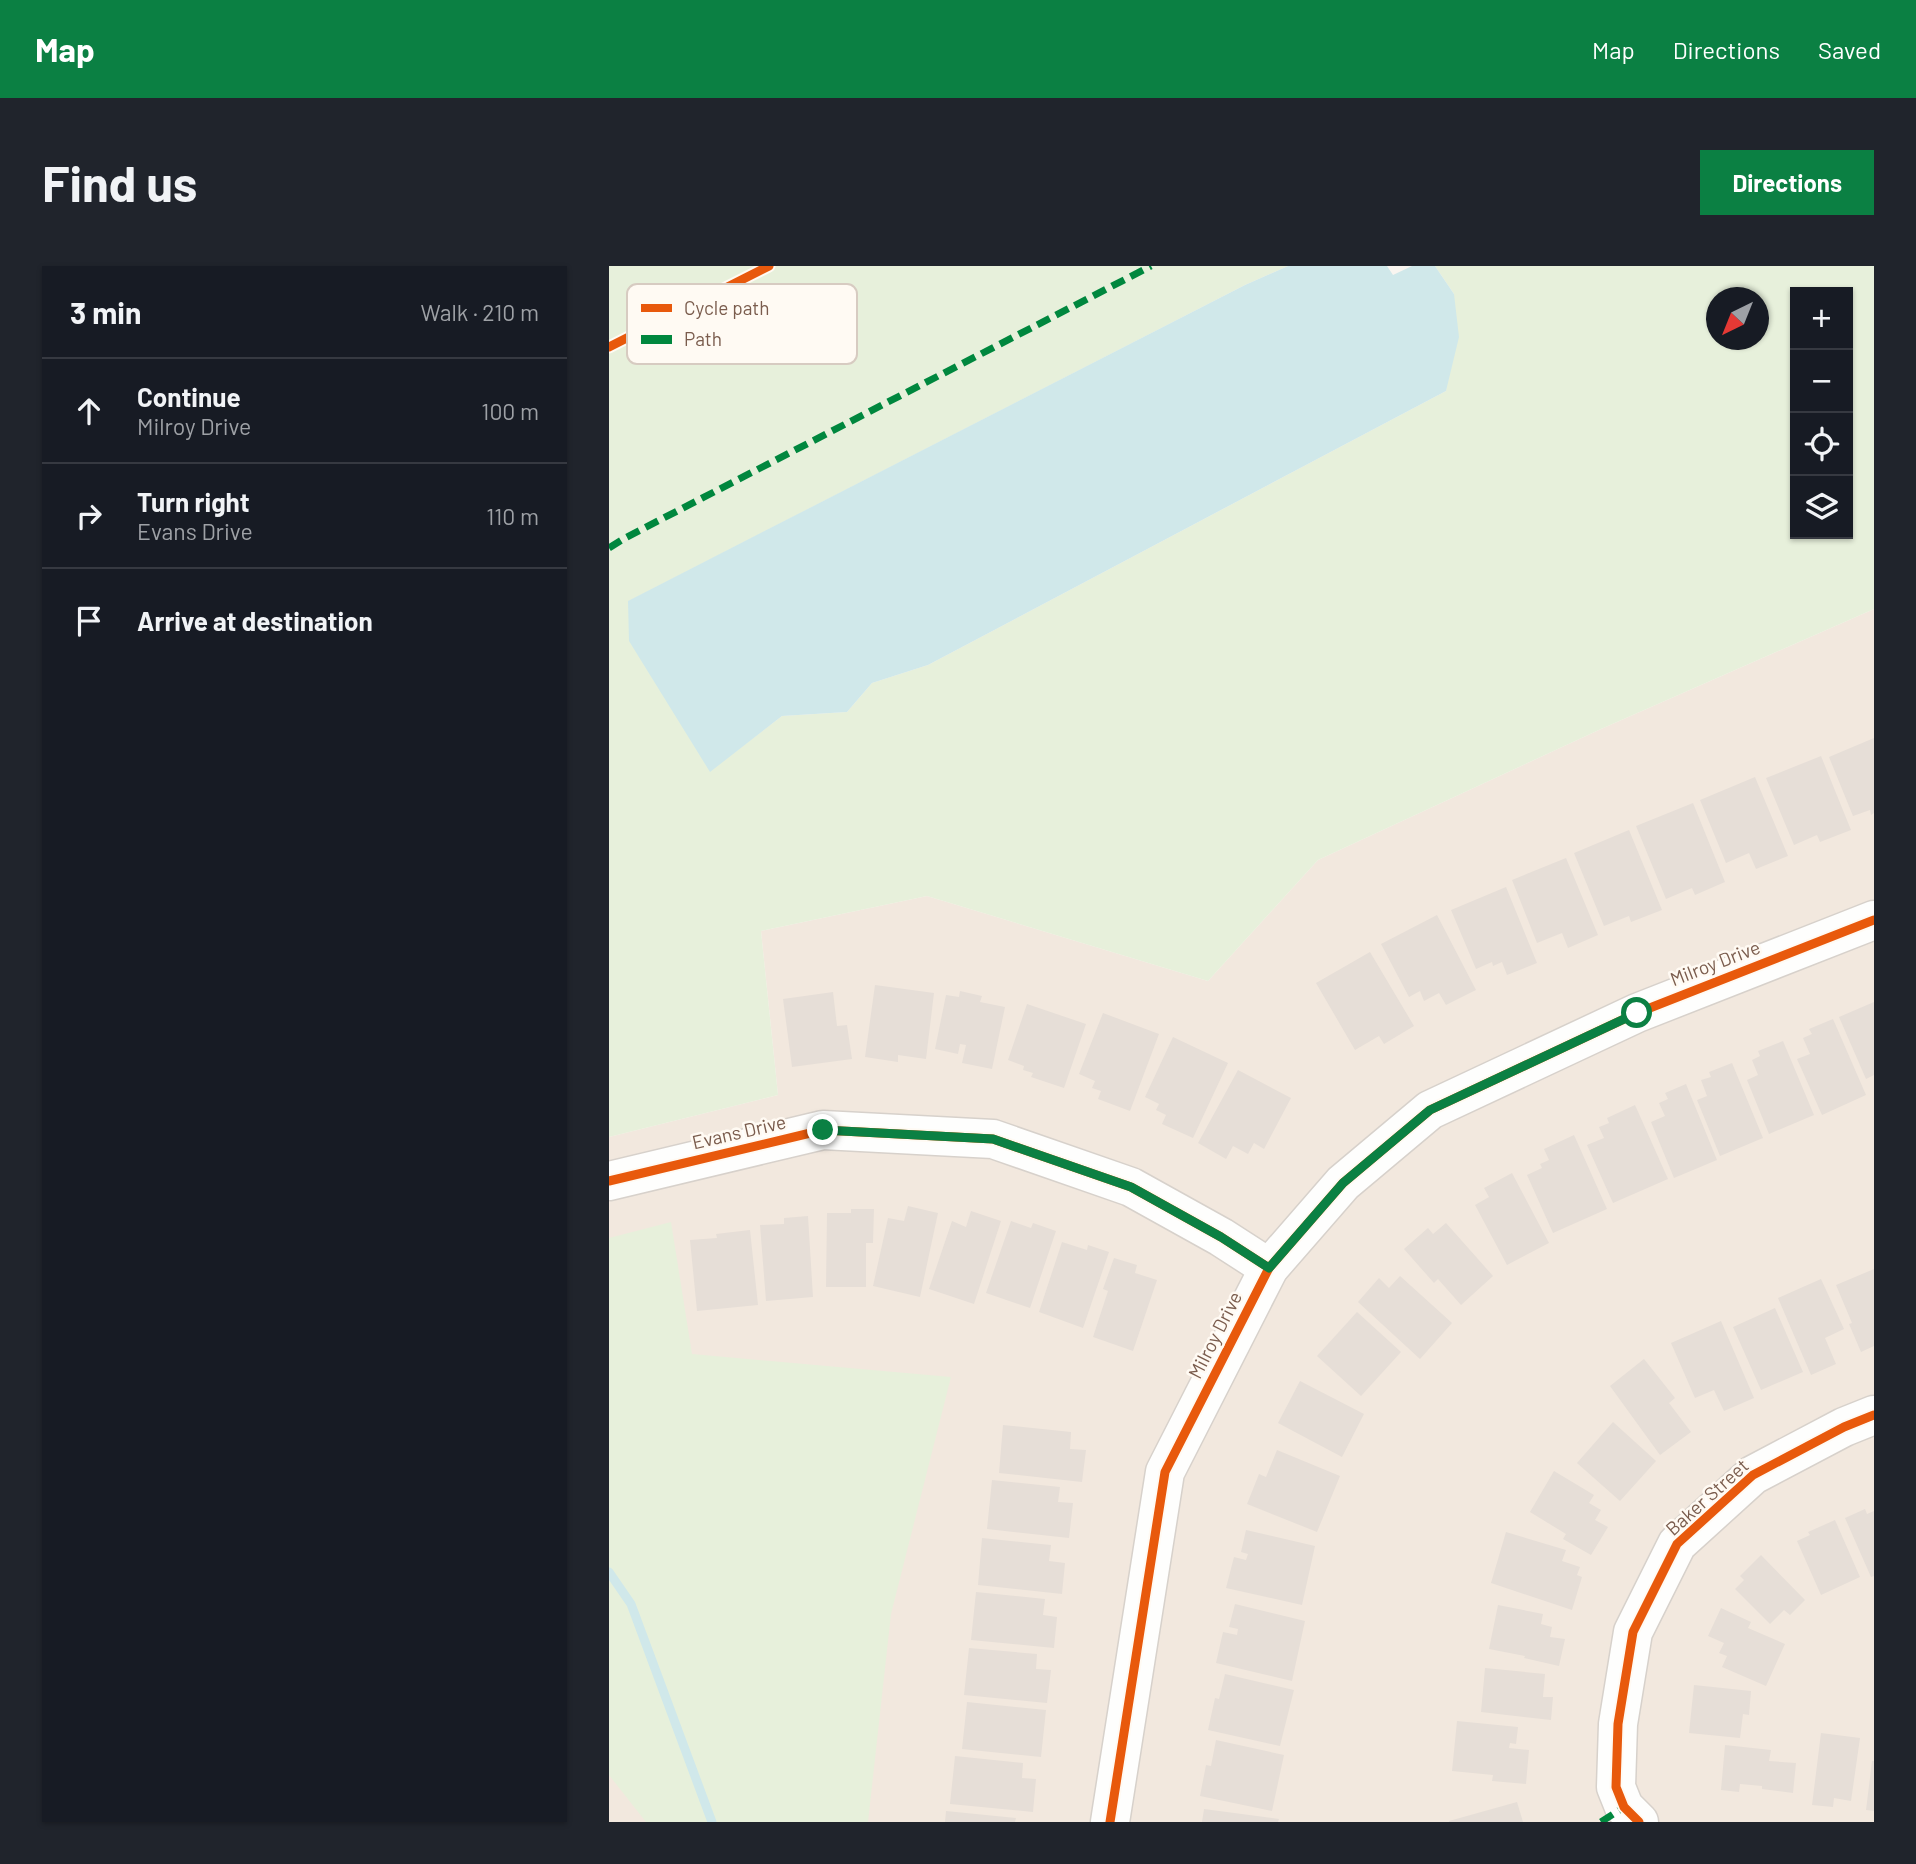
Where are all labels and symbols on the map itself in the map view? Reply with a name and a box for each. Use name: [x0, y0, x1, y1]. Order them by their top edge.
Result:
legend: [627, 284, 857, 364]
north arrow: [1706, 287, 1769, 350]
text: Cycle path: [684, 296, 769, 319]
text: Path: [684, 327, 722, 350]
street label: Milroy Drive: [1667, 935, 1763, 990]
route start: [1621, 997, 1652, 1028]
street label: Evans Drive: [690, 1110, 788, 1153]
route end: [807, 1114, 838, 1145]
street label: Milroy Drive: [1183, 1287, 1246, 1382]
street label: Baker Street: [1661, 1453, 1753, 1540]

